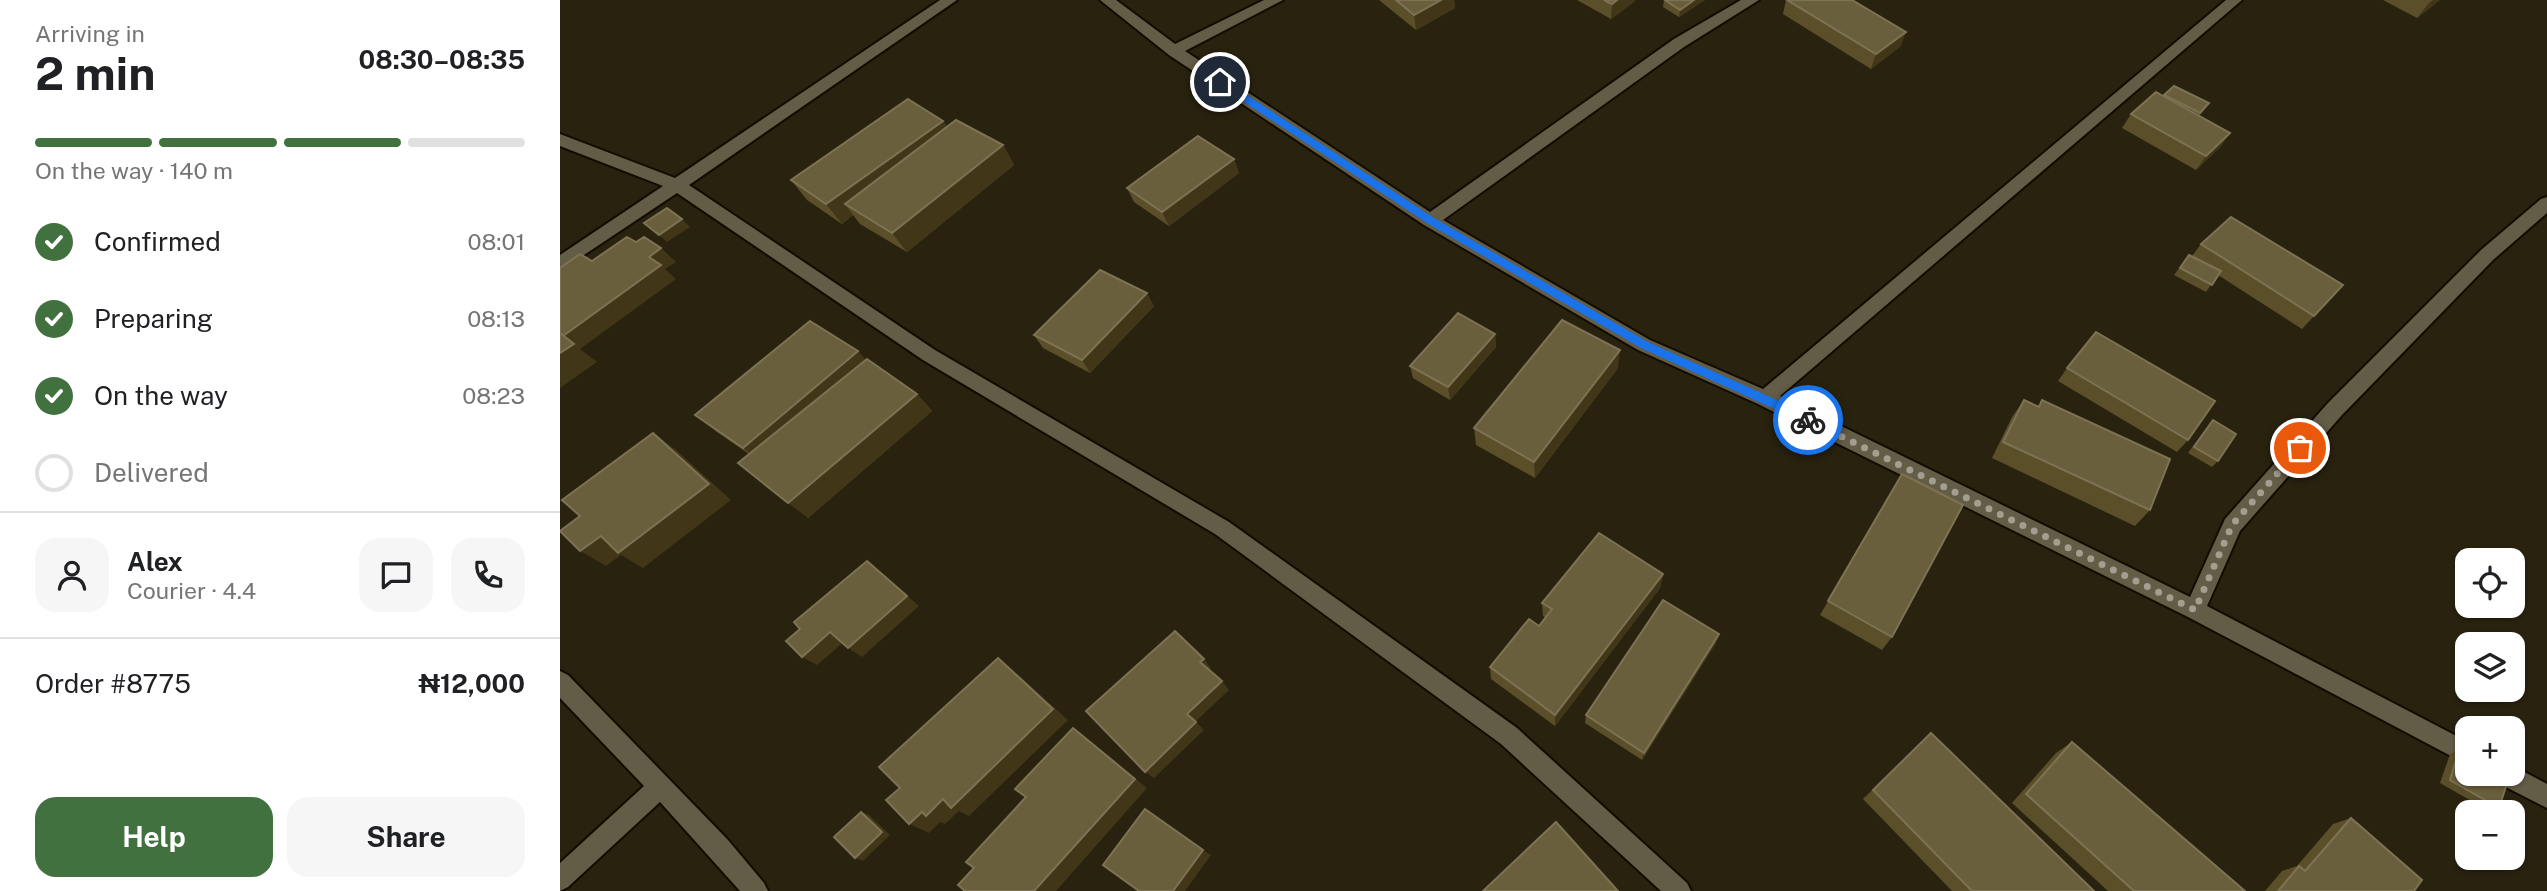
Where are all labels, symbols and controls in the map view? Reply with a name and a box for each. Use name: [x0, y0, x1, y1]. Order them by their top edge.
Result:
text: Arriving in: [35, 20, 145, 47]
text: 08:30–08:35: [359, 44, 525, 75]
text: 2 min: [35, 46, 155, 100]
pin: [1190, 52, 1250, 112]
icon: home: [1201, 63, 1239, 101]
text: On the way · 140 m: [35, 157, 233, 184]
icon: check: [35, 223, 73, 261]
text: Confirmed: [94, 226, 221, 257]
text: 08:01: [468, 228, 525, 255]
icon: check: [35, 300, 73, 338]
text: Preparing: [94, 303, 213, 334]
text: 08:13: [467, 305, 525, 332]
icon: check: [35, 377, 73, 415]
text: On the way: [94, 380, 228, 411]
text: 08:23: [462, 382, 525, 409]
courier: [1773, 385, 1843, 455]
icon: bike: [1789, 401, 1827, 439]
pin: [2270, 418, 2330, 478]
icon: bag: [2281, 429, 2319, 467]
text: Delivered: [94, 457, 209, 488]
button: person: [35, 538, 109, 612]
button: chat: [359, 538, 433, 612]
button: phone: [451, 538, 525, 612]
text: Alex: [127, 546, 183, 577]
map controls: [2455, 548, 2525, 870]
button: locate: [2455, 548, 2525, 618]
text: Courier · 4.4: [127, 577, 256, 604]
button: layers: [2455, 632, 2525, 702]
text: Order #8775: [35, 668, 191, 699]
text: ₦12,000: [418, 668, 525, 699]
button: +: [2455, 716, 2525, 786]
button: Help: [35, 797, 273, 877]
button: Share: [287, 797, 525, 877]
button: −: [2455, 800, 2525, 870]

